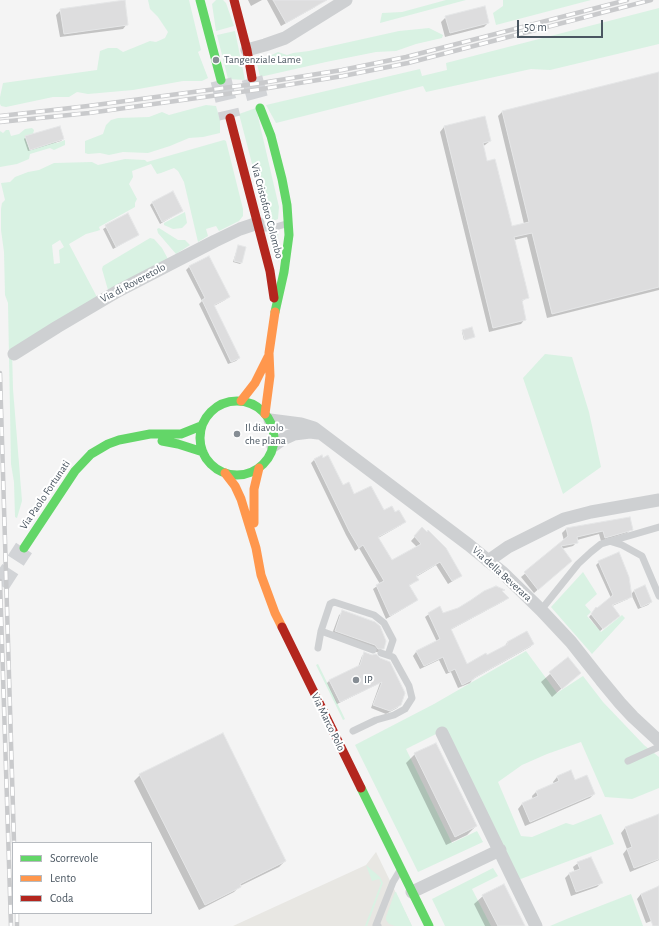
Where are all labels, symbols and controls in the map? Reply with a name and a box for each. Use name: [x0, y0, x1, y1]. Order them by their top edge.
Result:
scale bar: [519, 12, 605, 38]
text: 50 m: [524, 21, 547, 33]
place label: Tangenziale Lame: [224, 53, 301, 67]
marker: Tangenziale Lame: [211, 55, 221, 65]
street label: Via Cristoforo Colombo: [248, 162, 286, 260]
street label: Via di Roveretolo: [98, 260, 168, 306]
place label: Il diavolo che plana: [245, 421, 286, 447]
marker: Il diavolo che plana: [232, 429, 242, 439]
street label: Via Paolo Fortunati: [17, 458, 73, 532]
street label: Via della Beverara: [469, 544, 535, 604]
place label: IP: [364, 673, 373, 687]
marker: IP: [351, 675, 361, 685]
street label: Via Marco Polo: [308, 691, 348, 753]
legend: [12, 842, 152, 914]
text: Scorrevole: [50, 852, 98, 864]
text: Lento: [50, 872, 76, 884]
text: Coda: [50, 892, 74, 904]

